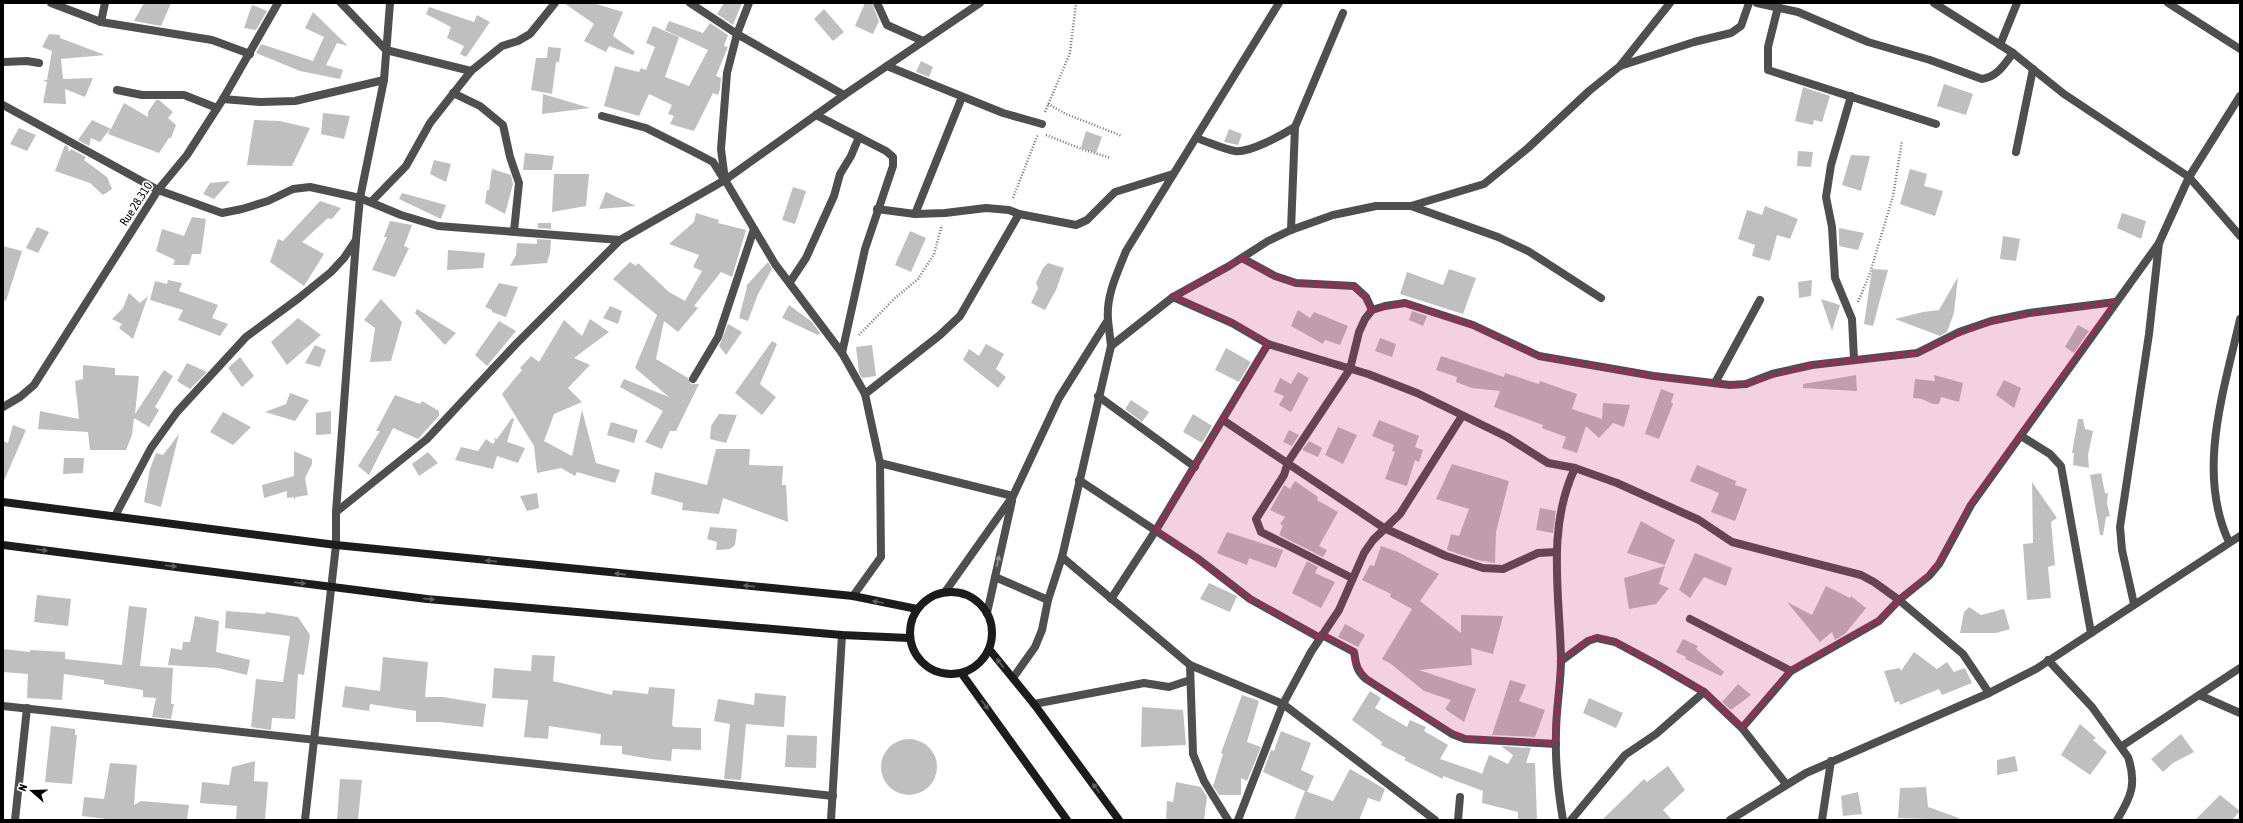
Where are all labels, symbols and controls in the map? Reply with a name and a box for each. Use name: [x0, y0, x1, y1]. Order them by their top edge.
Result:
street label: Rue 28.310: [117, 179, 155, 228]
one-way arrow: [36, 546, 48, 553]
one-way arrow: [996, 555, 1002, 567]
one-way arrow: [485, 558, 497, 564]
one-way arrow: [165, 563, 177, 569]
one-way arrow: [614, 570, 626, 577]
one-way arrow: [294, 579, 306, 586]
one-way arrow: [743, 583, 755, 590]
one-way arrow: [423, 596, 435, 602]
one-way arrow: [872, 598, 884, 604]
one-way arrow: [996, 657, 1005, 668]
one-way arrow: [981, 700, 989, 711]
north arrow: [12, 771, 52, 811]
text: N: [16, 782, 29, 793]
one-way arrow: [1092, 783, 1100, 794]

